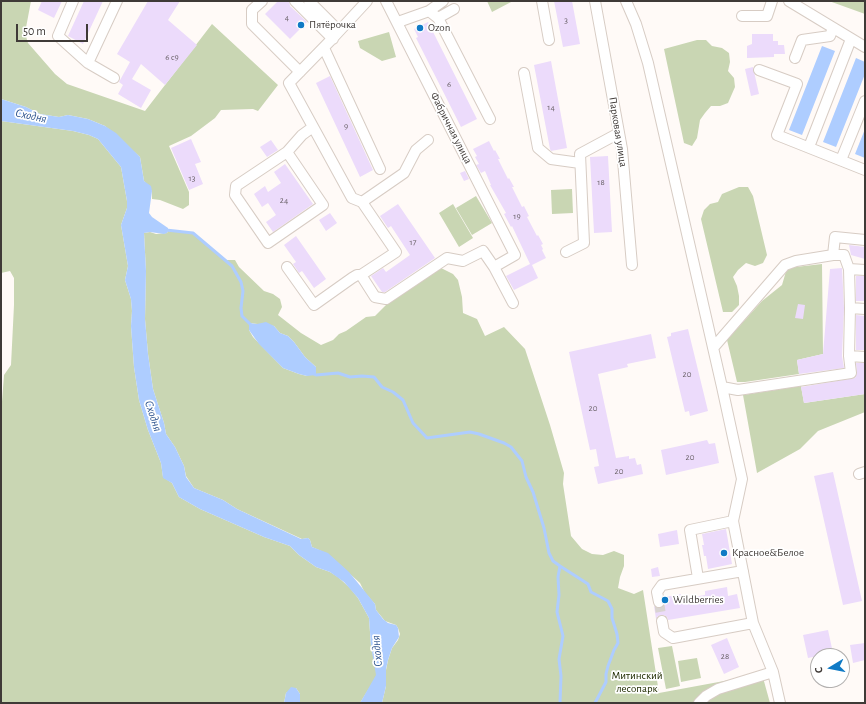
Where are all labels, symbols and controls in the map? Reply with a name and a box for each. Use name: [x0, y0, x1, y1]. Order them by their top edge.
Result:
house number: 4: [285, 12, 289, 22]
house number: 3: [564, 15, 568, 25]
scale bar: [18, 16, 90, 42]
place label: Пятёрочка: [309, 18, 356, 32]
marker: Пятёрочка: [296, 20, 306, 30]
place label: Ozon: [428, 21, 450, 35]
marker: Ozon: [415, 23, 425, 33]
text: 50 m: [23, 25, 46, 37]
house number: 6 с9: [165, 52, 179, 62]
house number: 6: [447, 79, 451, 89]
street label: Фабричная улица: [427, 90, 475, 166]
street label: Парковая улица: [606, 96, 630, 168]
house number: 14: [547, 102, 555, 112]
water label: Сходня: [14, 106, 48, 126]
house number: 9: [344, 121, 348, 131]
house number: 13: [189, 173, 195, 183]
house number: 18: [597, 177, 605, 187]
house number: 24: [280, 195, 288, 205]
house number: 19: [513, 211, 521, 221]
house number: 17: [410, 237, 416, 247]
house number: 20: [683, 369, 691, 379]
water label: Сходня: [141, 399, 165, 433]
house number: 20: [589, 403, 597, 413]
house number: 20: [686, 452, 694, 462]
house number: 20: [615, 466, 623, 476]
place label: Красное&Белое: [732, 546, 804, 560]
marker: Красное&Белое: [719, 548, 729, 558]
place label: Wildberries: [673, 593, 724, 607]
marker: Wildberries: [660, 595, 670, 605]
water label: Сходня: [368, 635, 386, 667]
north arrow: [810, 648, 850, 688]
house number: 28: [721, 651, 729, 661]
text: С: [813, 666, 825, 674]
park label: Митинский лесопарк: [611, 669, 663, 695]

